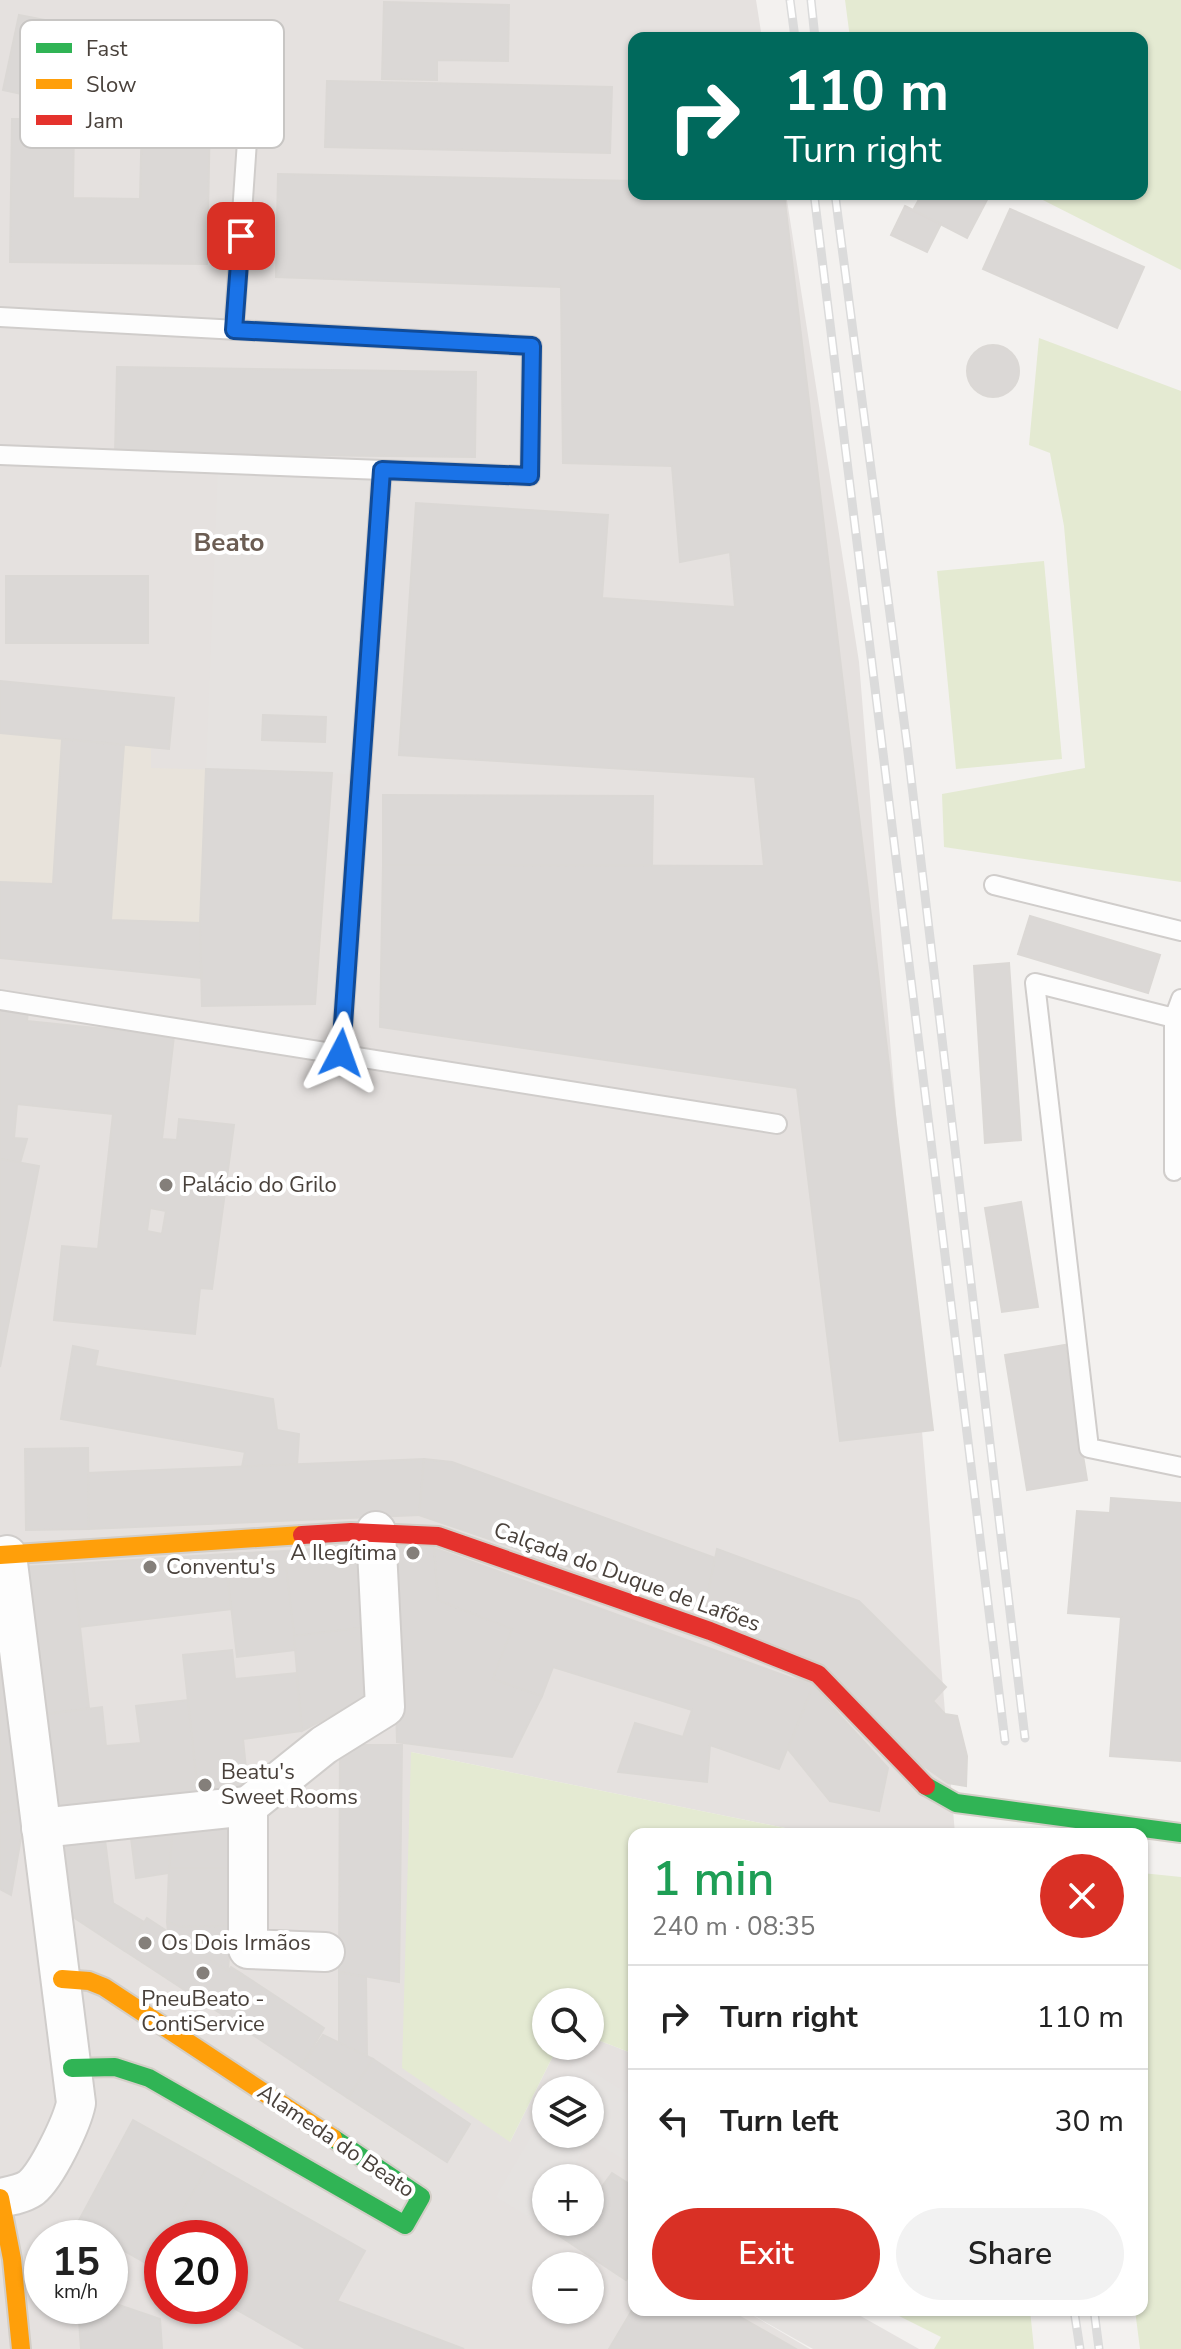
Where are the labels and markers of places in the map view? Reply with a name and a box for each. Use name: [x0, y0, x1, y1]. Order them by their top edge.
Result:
pin: [207, 202, 275, 270]
place label: Palácio do Grilo: [182, 1170, 337, 1200]
marker: Palácio do Grilo: [157, 1176, 175, 1194]
place label: A Ilegítima: [290, 1538, 397, 1568]
marker: A Ilegítima: [404, 1544, 422, 1562]
place label: Conventu's: [166, 1552, 276, 1582]
marker: Conventu's: [141, 1558, 159, 1576]
place label: Beatu's Sweet Rooms: [221, 1757, 358, 1812]
marker: Beatu's Sweet Rooms: [196, 1776, 214, 1794]
place label: Os Dois Irmãos: [161, 1928, 311, 1958]
marker: Os Dois Irmãos: [136, 1934, 154, 1952]
marker: PneuBeato - ContiService: [194, 1964, 212, 1982]
place label: PneuBeato - ContiService: [141, 1984, 265, 2039]

